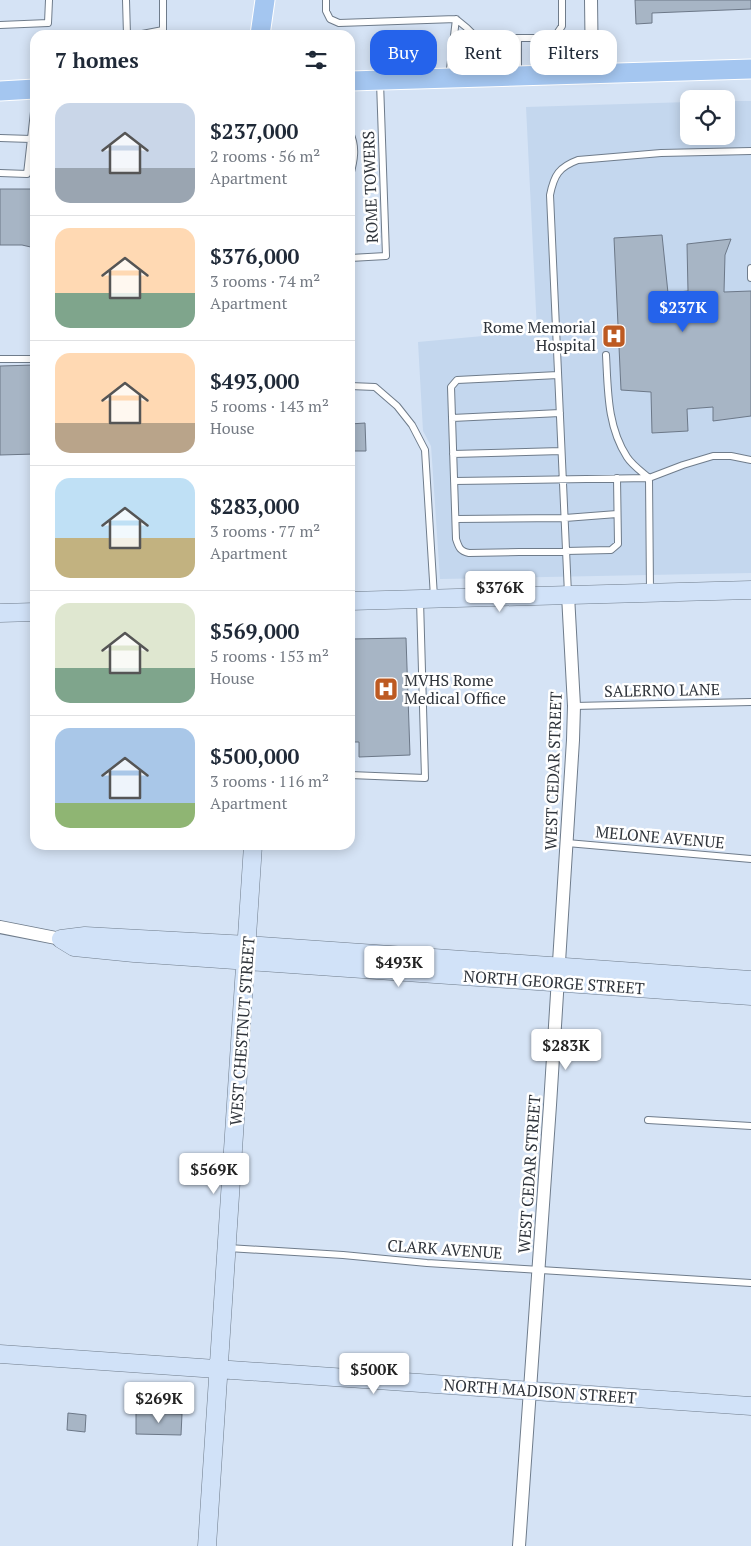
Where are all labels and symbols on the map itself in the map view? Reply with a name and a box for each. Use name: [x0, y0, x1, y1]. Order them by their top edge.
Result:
street label: ROME TOWERS: [357, 130, 383, 244]
pin: $237K: [648, 290, 718, 333]
place label: Rome Memorial Hospital: [483, 316, 596, 356]
hospital icon: Rome Memorial Hospital: [601, 323, 627, 349]
pin: $376K: [465, 570, 535, 613]
place label: MVHS Rome Medical Office: [404, 669, 506, 709]
hospital icon: MVHS Rome Medical Office: [373, 676, 399, 702]
street label: SALERNO LANE: [604, 678, 720, 702]
street label: WEST CEDAR STREET: [539, 691, 567, 851]
street label: MELONE AVENUE: [595, 820, 725, 854]
street label: WEST CHESTNUT STREET: [224, 935, 260, 1126]
pin: $493K: [364, 946, 434, 988]
street label: NORTH GEORGE STREET: [463, 965, 645, 999]
pin: $283K: [531, 1028, 601, 1071]
street label: WEST CEDAR STREET: [512, 1094, 546, 1254]
pin: $569K: [179, 1152, 249, 1195]
street label: CLARK AVENUE: [387, 1234, 503, 1264]
pin: $500K: [339, 1352, 409, 1395]
street label: NORTH MADISON STREET: [443, 1373, 637, 1409]
pin: $269K: [124, 1382, 194, 1424]

